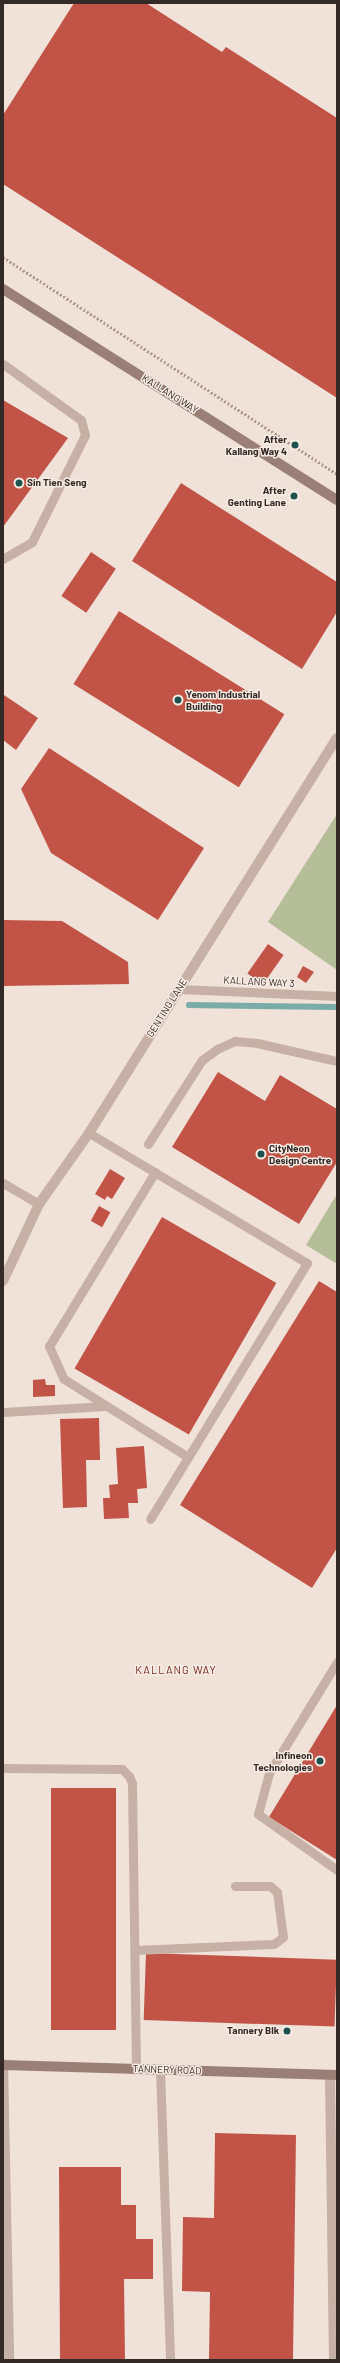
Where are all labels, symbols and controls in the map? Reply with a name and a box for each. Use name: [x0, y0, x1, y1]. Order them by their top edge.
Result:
street label: KALLANG WAY: [140, 372, 200, 416]
place label: After Kallang Way 4: [226, 433, 287, 456]
marker: After Kallang Way 4: [290, 440, 300, 450]
place label: Sin Tien Seng: [27, 477, 87, 489]
marker: Sin Tien Seng: [14, 478, 24, 488]
place label: After Genting Lane: [228, 484, 286, 508]
marker: After Genting Lane: [289, 491, 299, 501]
place label: Yenom Industrial Building: [186, 688, 260, 712]
marker: Yenom Industrial Building: [173, 695, 183, 705]
street label: KALLANG WAY 3: [223, 974, 295, 990]
street label: GENTING LANE: [144, 976, 190, 1040]
place label: CityNeon Design Centre: [269, 1142, 331, 1166]
marker: CityNeon Design Centre: [256, 1149, 266, 1159]
district label: KALLANG WAY: [135, 1663, 217, 1677]
place label: Infineon Technologies: [253, 1749, 312, 1772]
marker: Infineon Technologies: [315, 1756, 325, 1766]
place label: Tannery Blk: [227, 2025, 279, 2037]
marker: Tannery Blk: [282, 2026, 292, 2036]
street label: TANNERY ROAD: [132, 2063, 202, 2077]

